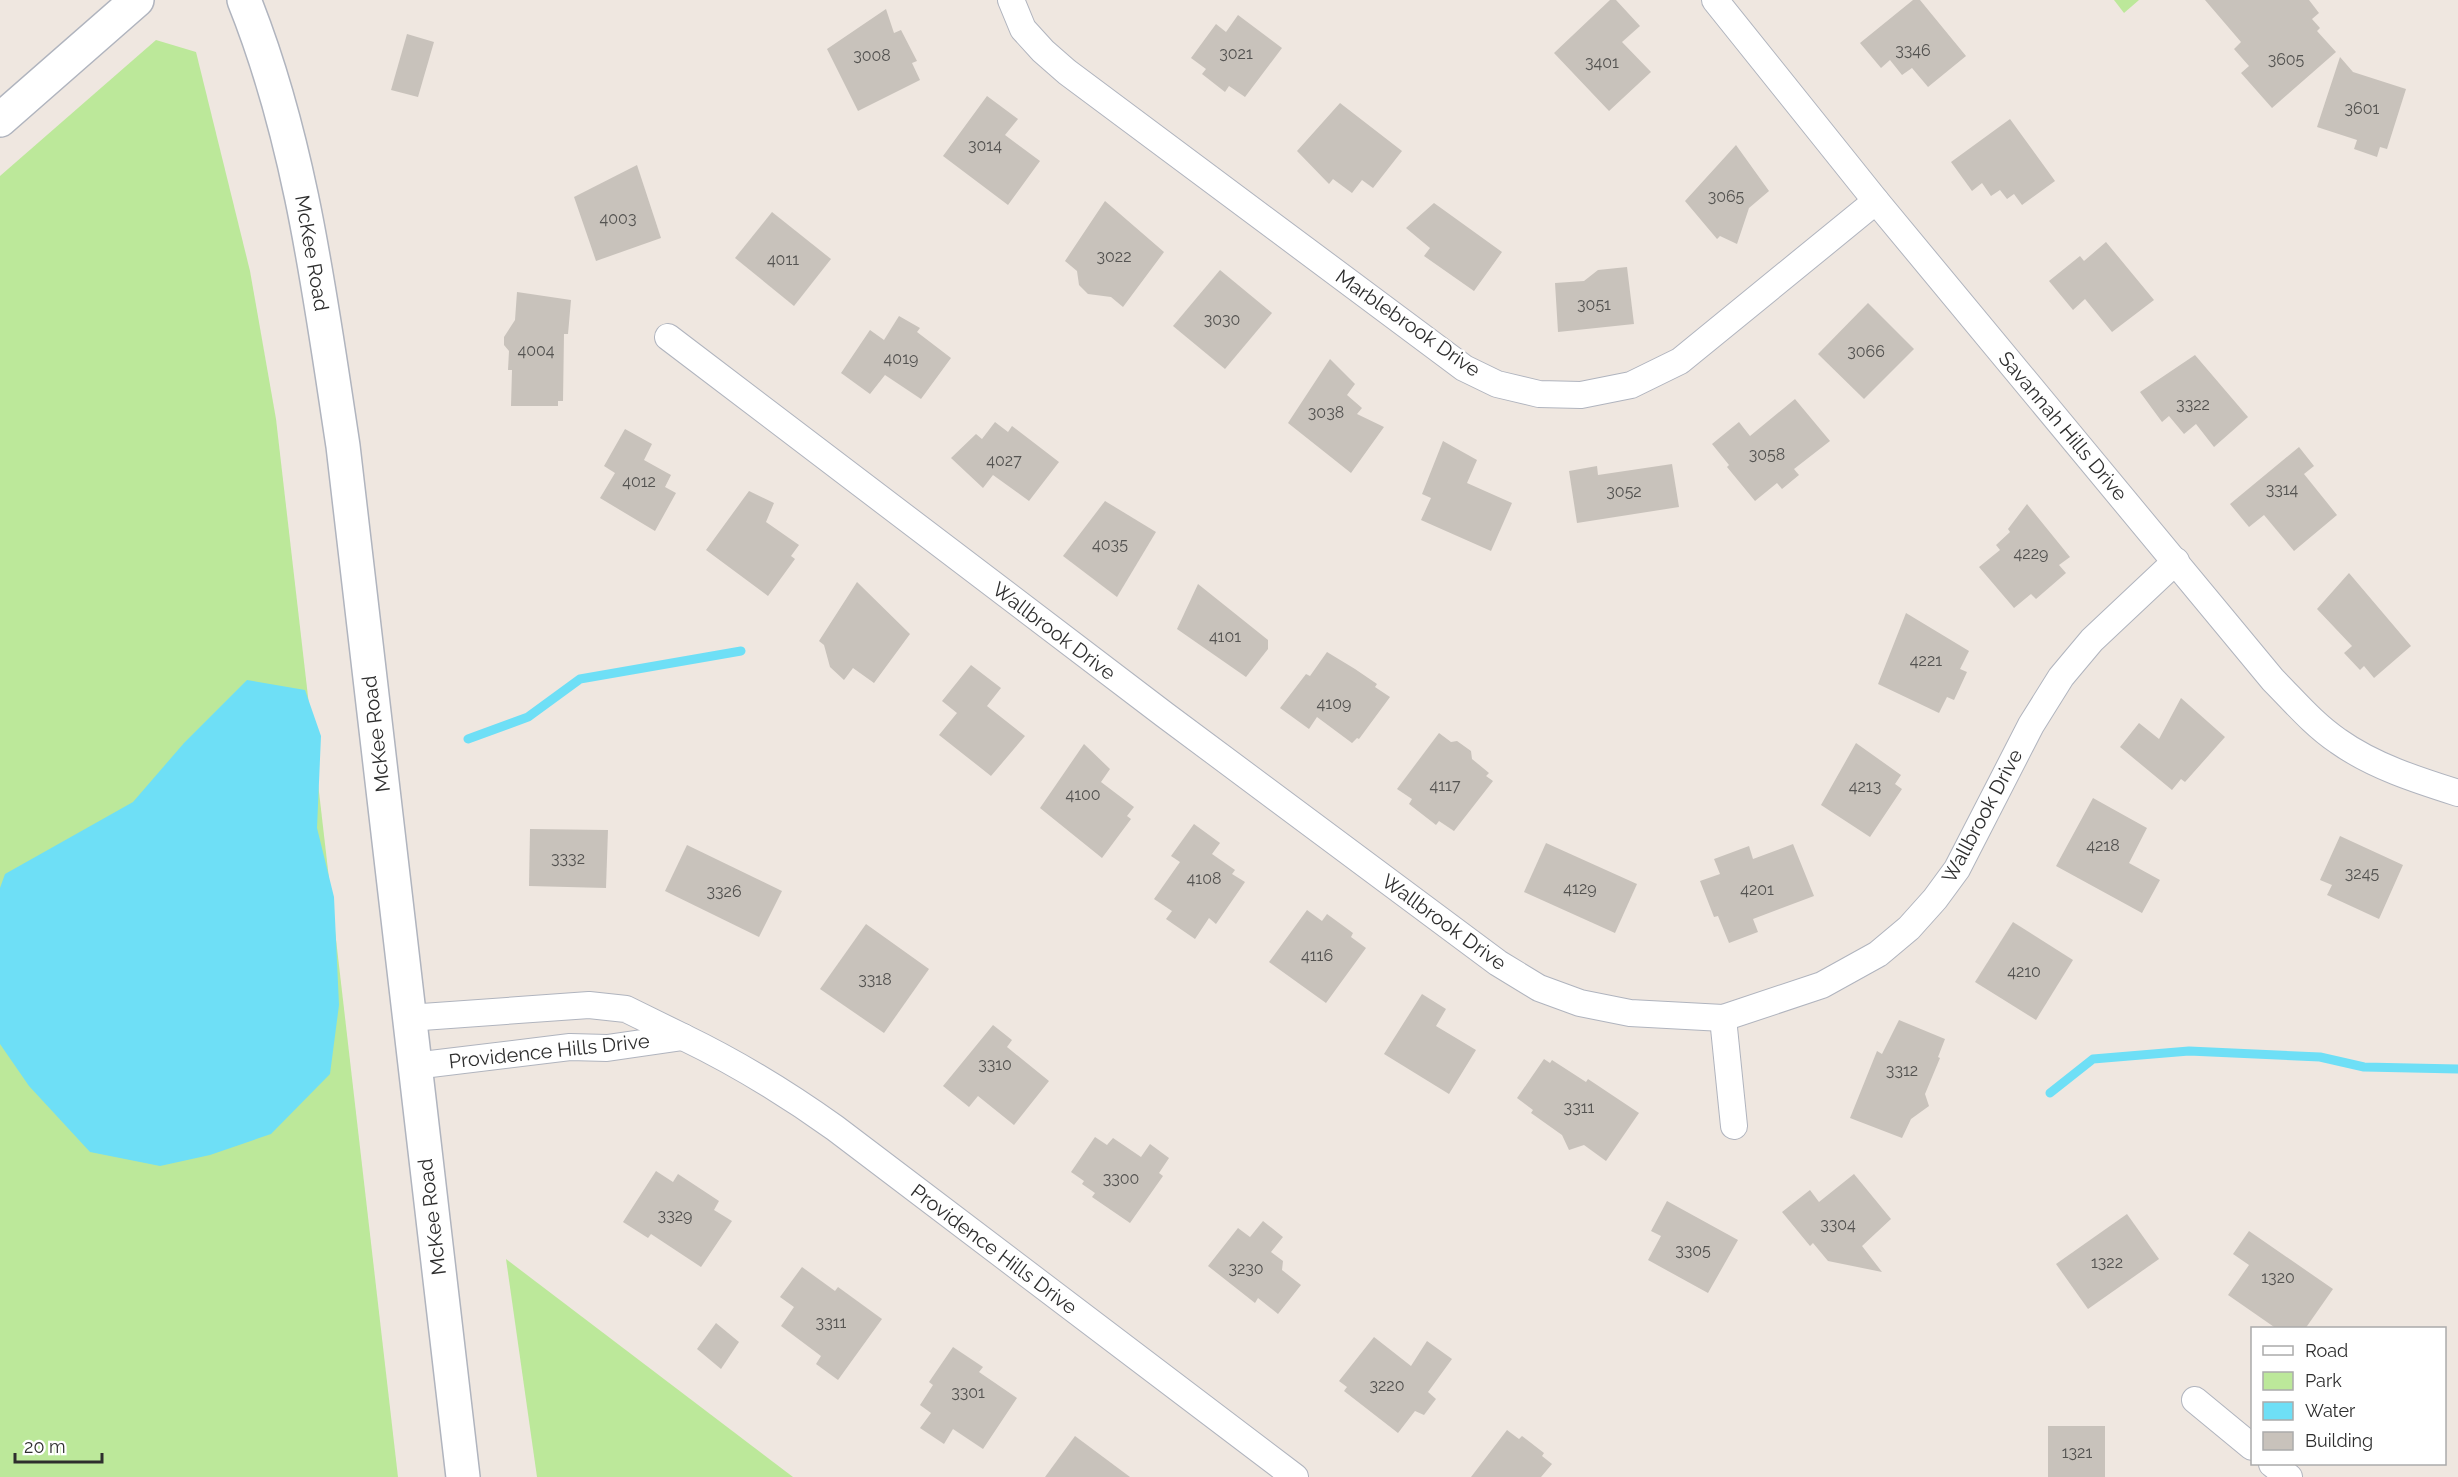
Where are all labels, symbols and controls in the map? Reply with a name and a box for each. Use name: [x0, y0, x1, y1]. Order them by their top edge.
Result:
house number: 3346: [1895, 41, 1931, 60]
house number: 3021: [1219, 44, 1253, 63]
house number: 3008: [853, 46, 891, 65]
house number: 3605: [2268, 50, 2305, 69]
house number: 3401: [1585, 53, 1619, 72]
house number: 3601: [2345, 99, 2380, 118]
house number: 3014: [968, 136, 1002, 155]
house number: 3065: [1708, 187, 1745, 206]
street label: McKee Road: [290, 193, 334, 313]
house number: 4003: [600, 209, 636, 228]
house number: 3022: [1096, 247, 1132, 266]
house number: 4011: [767, 250, 799, 269]
street label: Marblebrook Drive: [1331, 264, 1485, 382]
house number: 3051: [1577, 295, 1611, 314]
house number: 3030: [1204, 310, 1240, 329]
house number: 4004: [517, 341, 555, 360]
house number: 3066: [1847, 342, 1885, 361]
street label: Savannah Hills Drive: [1994, 346, 2133, 506]
house number: 4019: [884, 349, 918, 368]
house number: 3322: [2176, 395, 2210, 414]
house number: 3038: [1308, 403, 1344, 422]
house number: 3058: [1749, 445, 1785, 464]
house number: 4027: [986, 451, 1022, 470]
house number: 4012: [622, 472, 656, 491]
house number: 3314: [2266, 480, 2299, 499]
house number: 3052: [1606, 482, 1642, 501]
house number: 4035: [1092, 535, 1128, 554]
house number: 4229: [2014, 544, 2048, 563]
street label: Wallbrook Drive: [988, 577, 1120, 685]
house number: 4101: [1209, 627, 1241, 646]
house number: 4221: [1910, 651, 1942, 670]
street label: McKee Road: [357, 674, 395, 794]
house number: 4109: [1317, 694, 1351, 713]
street label: Wallbrook Drive: [1937, 745, 2027, 887]
house number: 4117: [1430, 776, 1461, 795]
house number: 4213: [1849, 777, 1881, 796]
house number: 4100: [1065, 785, 1101, 804]
house number: 4218: [2086, 836, 2120, 855]
house number: 3332: [551, 849, 585, 868]
house number: 3245: [2345, 864, 2379, 883]
house number: 4108: [1187, 869, 1221, 888]
street label: Wallbrook Drive: [1377, 869, 1511, 975]
house number: 4129: [1563, 879, 1597, 898]
house number: 4201: [1740, 880, 1774, 899]
house number: 3326: [706, 882, 742, 901]
house number: 4116: [1301, 946, 1333, 965]
house number: 4210: [2007, 962, 2041, 981]
house number: 3318: [858, 970, 892, 989]
street label: Providence Hills Drive: [447, 1028, 651, 1073]
house number: 3310: [978, 1055, 1012, 1074]
house number: 3312: [1886, 1061, 1918, 1080]
house number: 3311: [1564, 1098, 1595, 1117]
street label: McKee Road: [413, 1157, 451, 1277]
house number: 3300: [1103, 1169, 1139, 1188]
street label: Providence Hills Drive: [906, 1179, 1082, 1319]
house number: 3329: [658, 1206, 692, 1225]
house number: 3304: [1820, 1215, 1856, 1234]
house number: 3305: [1675, 1241, 1711, 1260]
house number: 1322: [2091, 1253, 2123, 1272]
house number: 3230: [1228, 1259, 1264, 1278]
house number: 1320: [2261, 1268, 2295, 1287]
house number: 3311: [816, 1313, 847, 1332]
legend: [2251, 1327, 2446, 1465]
text: Road: [2305, 1340, 2348, 1361]
text: Park: [2305, 1370, 2342, 1391]
house number: 3220: [1369, 1376, 1405, 1395]
house number: 3301: [951, 1383, 985, 1402]
text: Water: [2305, 1400, 2356, 1421]
scale bar: [15, 1426, 102, 1464]
text: Building: [2305, 1430, 2373, 1451]
text: 20 m: [24, 1436, 66, 1457]
house number: 1321: [2062, 1443, 2092, 1462]

